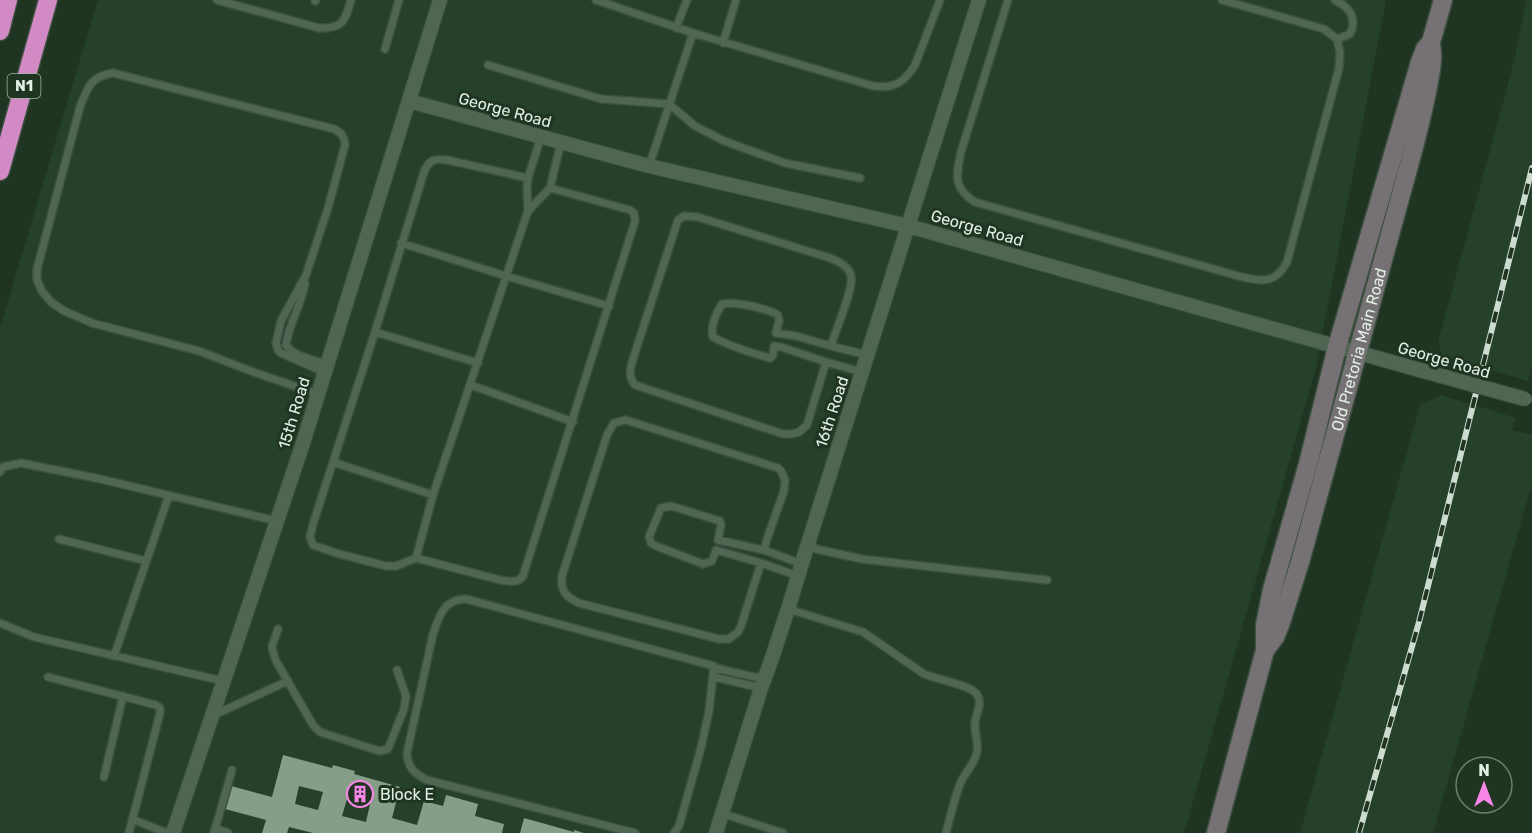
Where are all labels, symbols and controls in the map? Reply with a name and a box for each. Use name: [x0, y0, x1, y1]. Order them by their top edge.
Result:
road number: N1: [8, 74, 40, 98]
street label: George Road: [457, 88, 553, 132]
street label: George Road: [929, 206, 1025, 250]
street label: Old Pretoria Main Road: [1327, 266, 1390, 433]
street label: George Road: [1396, 338, 1492, 382]
street label: 16th Road: [811, 374, 853, 450]
street label: 15th Road: [274, 375, 314, 451]
north arrow: [1454, 755, 1514, 815]
text: N: [1478, 761, 1490, 780]
building icon: Block E: [345, 779, 375, 809]
place label: Block E: [380, 785, 434, 804]

